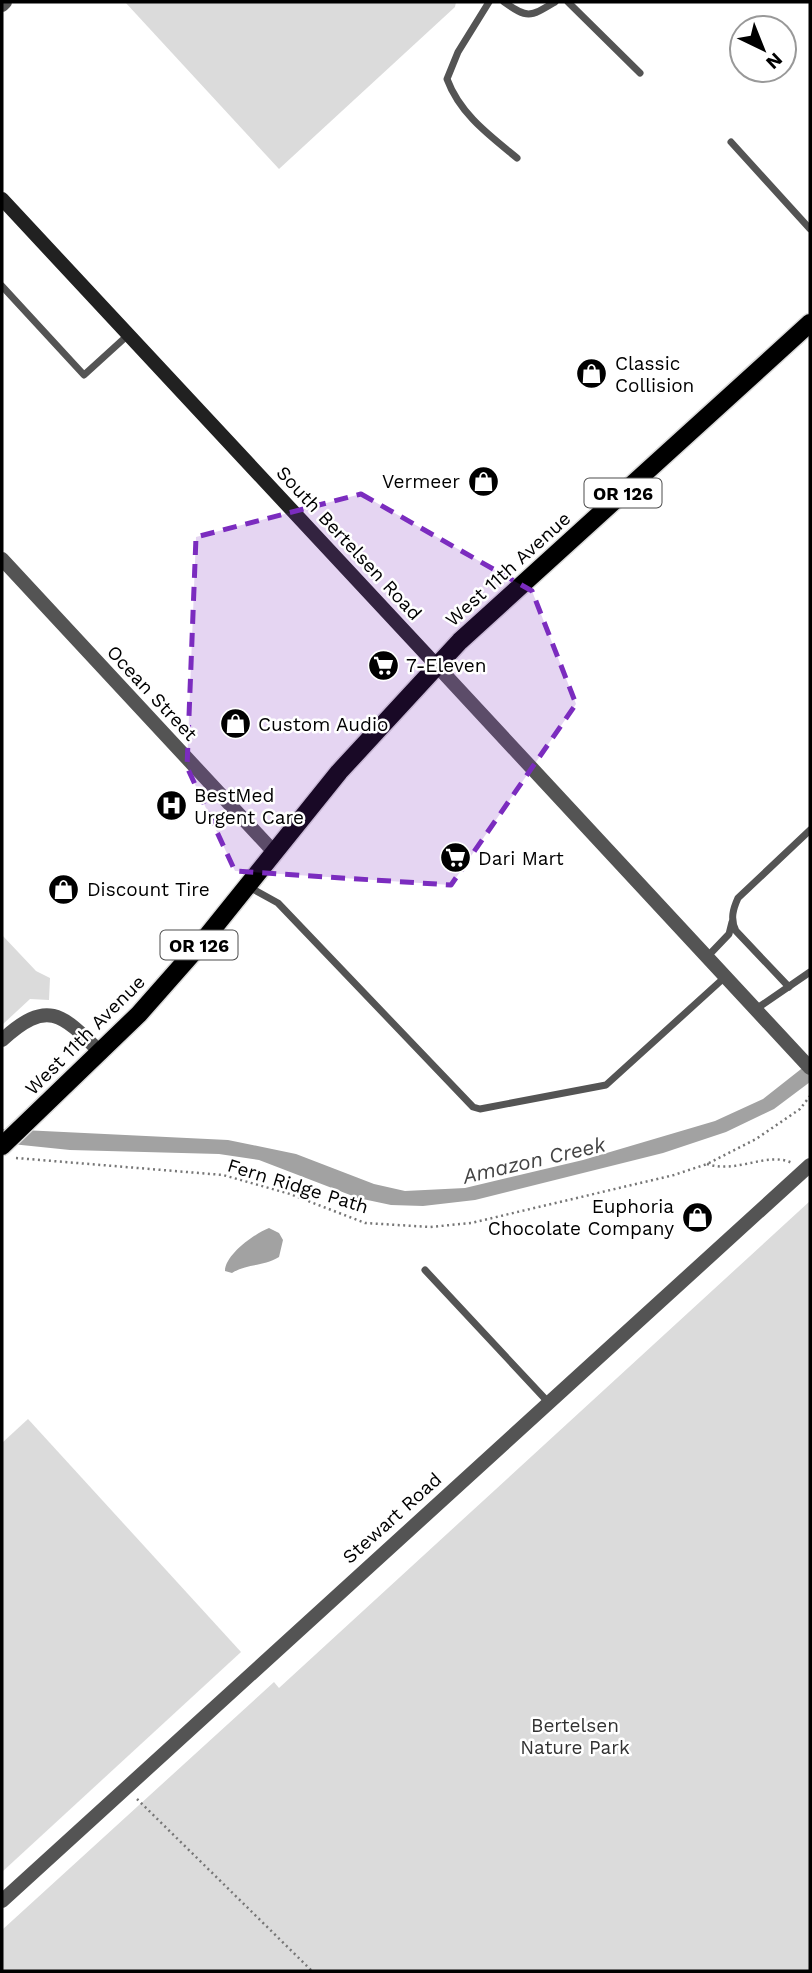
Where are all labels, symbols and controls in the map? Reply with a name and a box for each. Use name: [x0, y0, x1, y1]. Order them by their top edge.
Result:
north arrow: [728, 14, 798, 84]
text: N: [761, 48, 787, 74]
place label: Classic Collision: [615, 352, 694, 397]
shop icon: Classic Collision: [575, 357, 609, 391]
street label: South Bertelsen Road: [272, 461, 426, 625]
shop icon: Vermeer: [466, 464, 500, 498]
place label: Vermeer: [382, 470, 460, 493]
road number: OR 126: [584, 478, 662, 508]
street label: West 11th Avenue: [441, 507, 575, 631]
street label: Ocean Street: [102, 641, 202, 745]
supermarket icon: 7-Eleven: [366, 648, 400, 682]
place label: 7-Eleven: [406, 654, 487, 677]
shop icon: Custom Audio: [218, 707, 252, 741]
place label: Custom Audio: [258, 713, 388, 736]
place label: BestMed Urgent Care: [194, 784, 304, 829]
hospital icon: BestMed Urgent Care: [154, 789, 188, 823]
supermarket icon: Dari Mart: [438, 841, 472, 875]
place label: Dari Mart: [478, 847, 564, 870]
shop icon: Discount Tire: [47, 872, 81, 906]
place label: Discount Tire: [87, 878, 210, 901]
road number: OR 126: [160, 930, 238, 960]
street label: West 11th Avenue: [20, 970, 150, 1100]
water label: Amazon Creek: [459, 1131, 608, 1189]
street label: Fern Ridge Path: [225, 1154, 371, 1218]
place label: Euphoria Chocolate Company: [488, 1195, 674, 1240]
shop icon: Euphoria Chocolate Company: [680, 1200, 714, 1234]
street label: Stewart Road: [338, 1468, 446, 1568]
park label: Bertelsen Nature Park: [520, 1714, 630, 1759]

